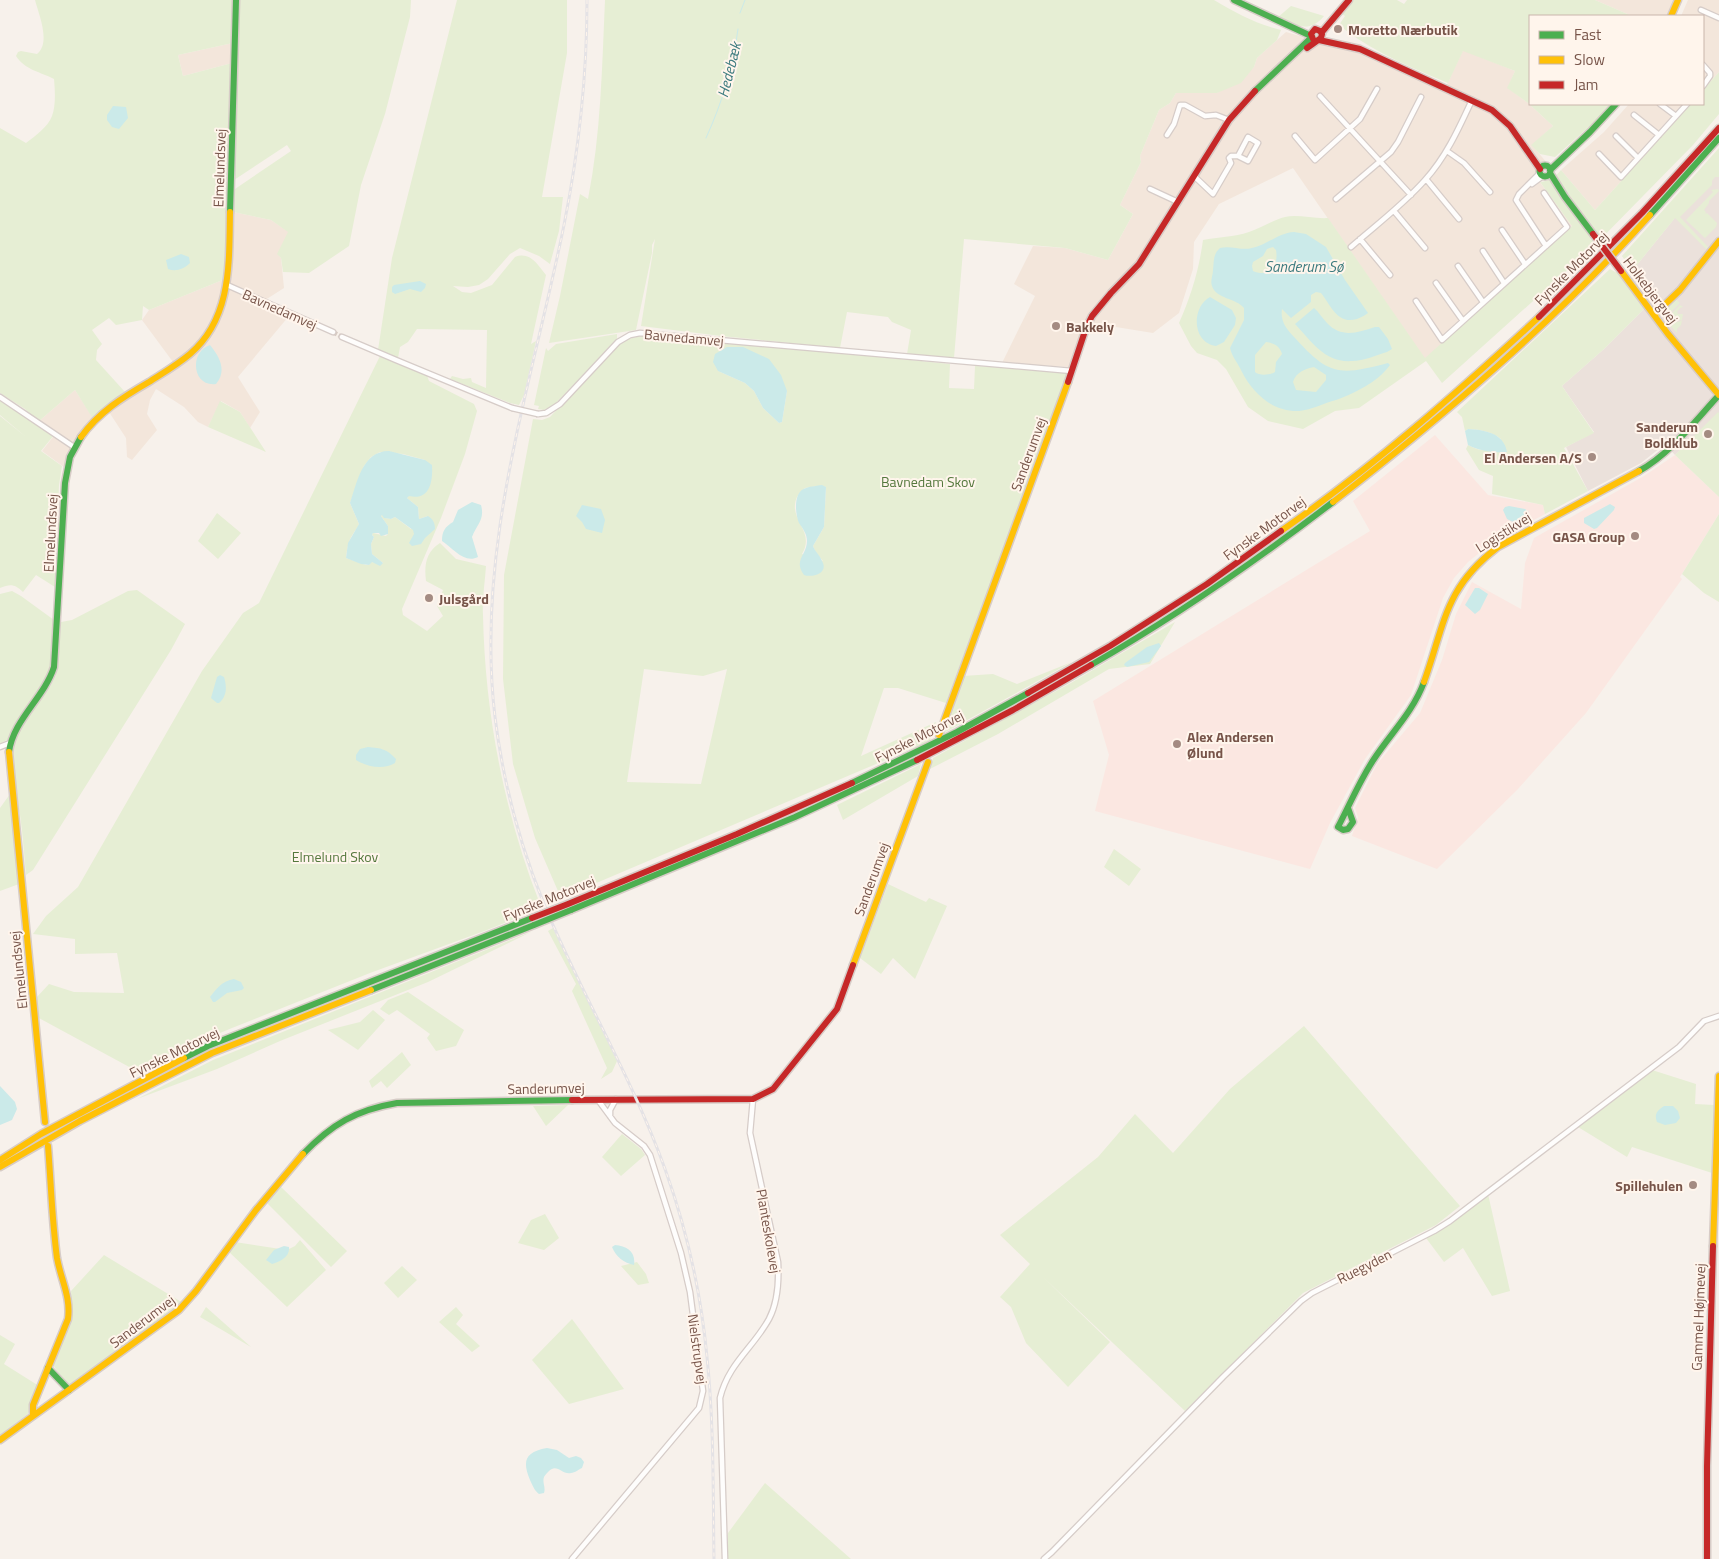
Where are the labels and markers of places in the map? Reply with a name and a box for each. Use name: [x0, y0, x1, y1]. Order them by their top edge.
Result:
place label: Moretto Nærbutik: [1348, 19, 1458, 40]
marker: Moretto Nærbutik: [1332, 23, 1344, 35]
place label: Bakkely: [1066, 316, 1114, 337]
marker: Bakkely: [1050, 320, 1062, 332]
place label: Sanderum Boldklub: [1636, 416, 1698, 453]
marker: Sanderum Boldklub: [1702, 428, 1714, 440]
place label: El Andersen A/S: [1484, 447, 1582, 468]
marker: El Andersen A/S: [1586, 451, 1598, 463]
place label: GASA Group: [1553, 526, 1625, 547]
marker: GASA Group: [1629, 530, 1641, 542]
place label: Julsgård: [439, 588, 489, 609]
marker: Julsgård: [423, 592, 435, 604]
place label: Alex Andersen Ølund: [1187, 726, 1274, 763]
marker: Alex Andersen Ølund: [1171, 738, 1183, 750]
place label: Spillehulen: [1615, 1175, 1683, 1196]
marker: Spillehulen: [1687, 1179, 1699, 1191]

